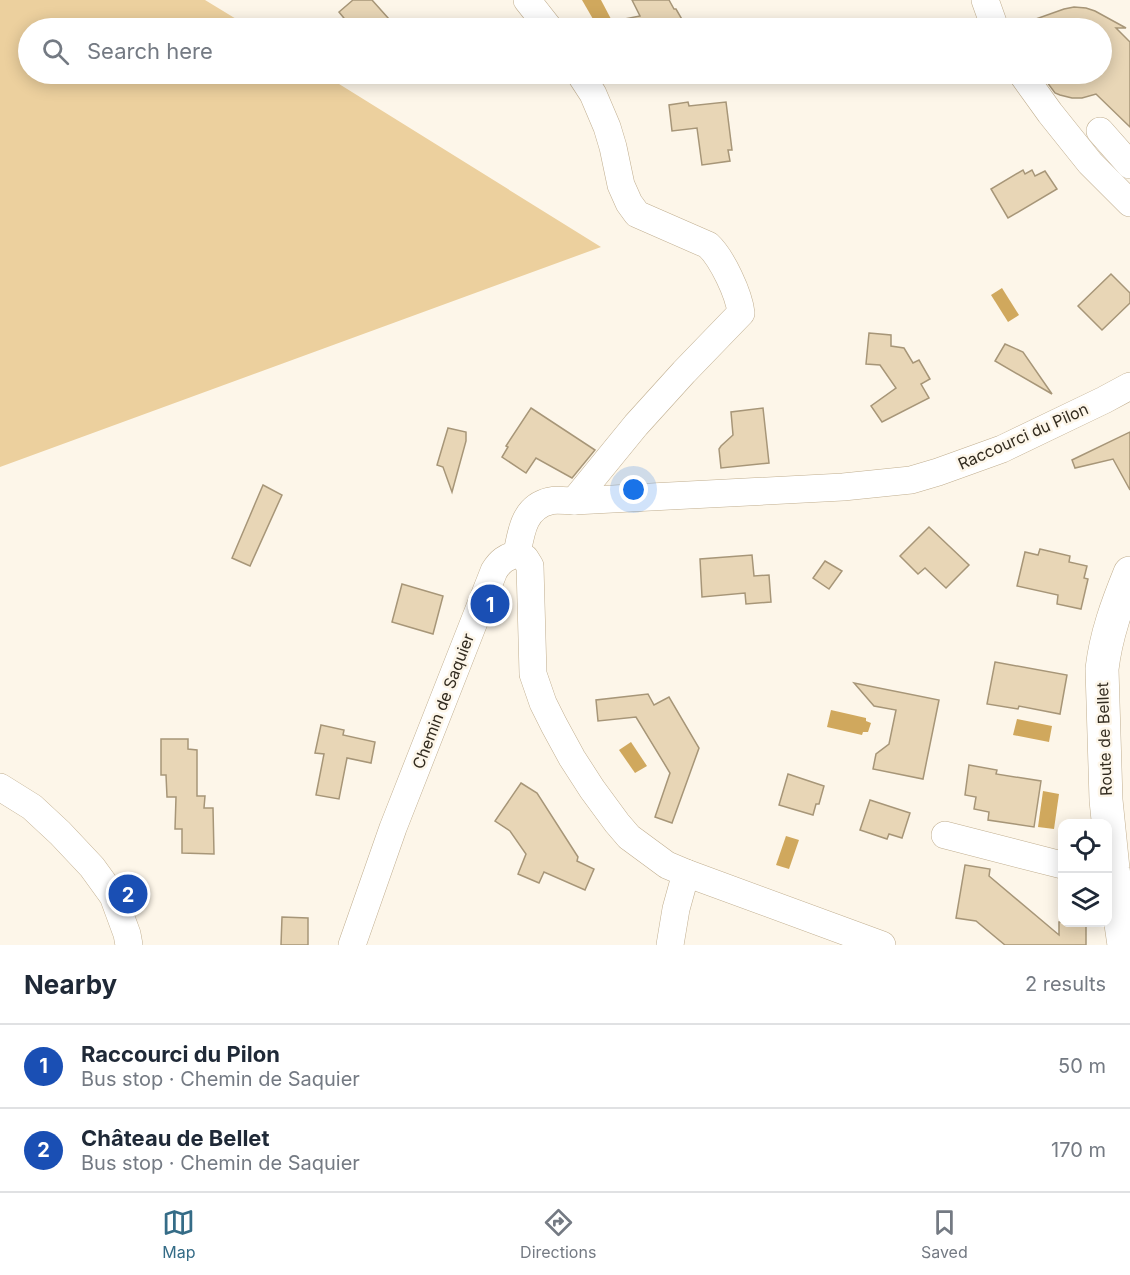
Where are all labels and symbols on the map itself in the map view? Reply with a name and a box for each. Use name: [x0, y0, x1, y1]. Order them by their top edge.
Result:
street label: Raccourci du Pilon: [955, 398, 1091, 474]
your location: [619, 475, 648, 504]
pin: 1: [470, 582, 510, 626]
street label: Chemin de Saquier: [408, 630, 478, 772]
street label: Route de Bellet: [1092, 682, 1116, 796]
pin: 2: [108, 872, 148, 916]

